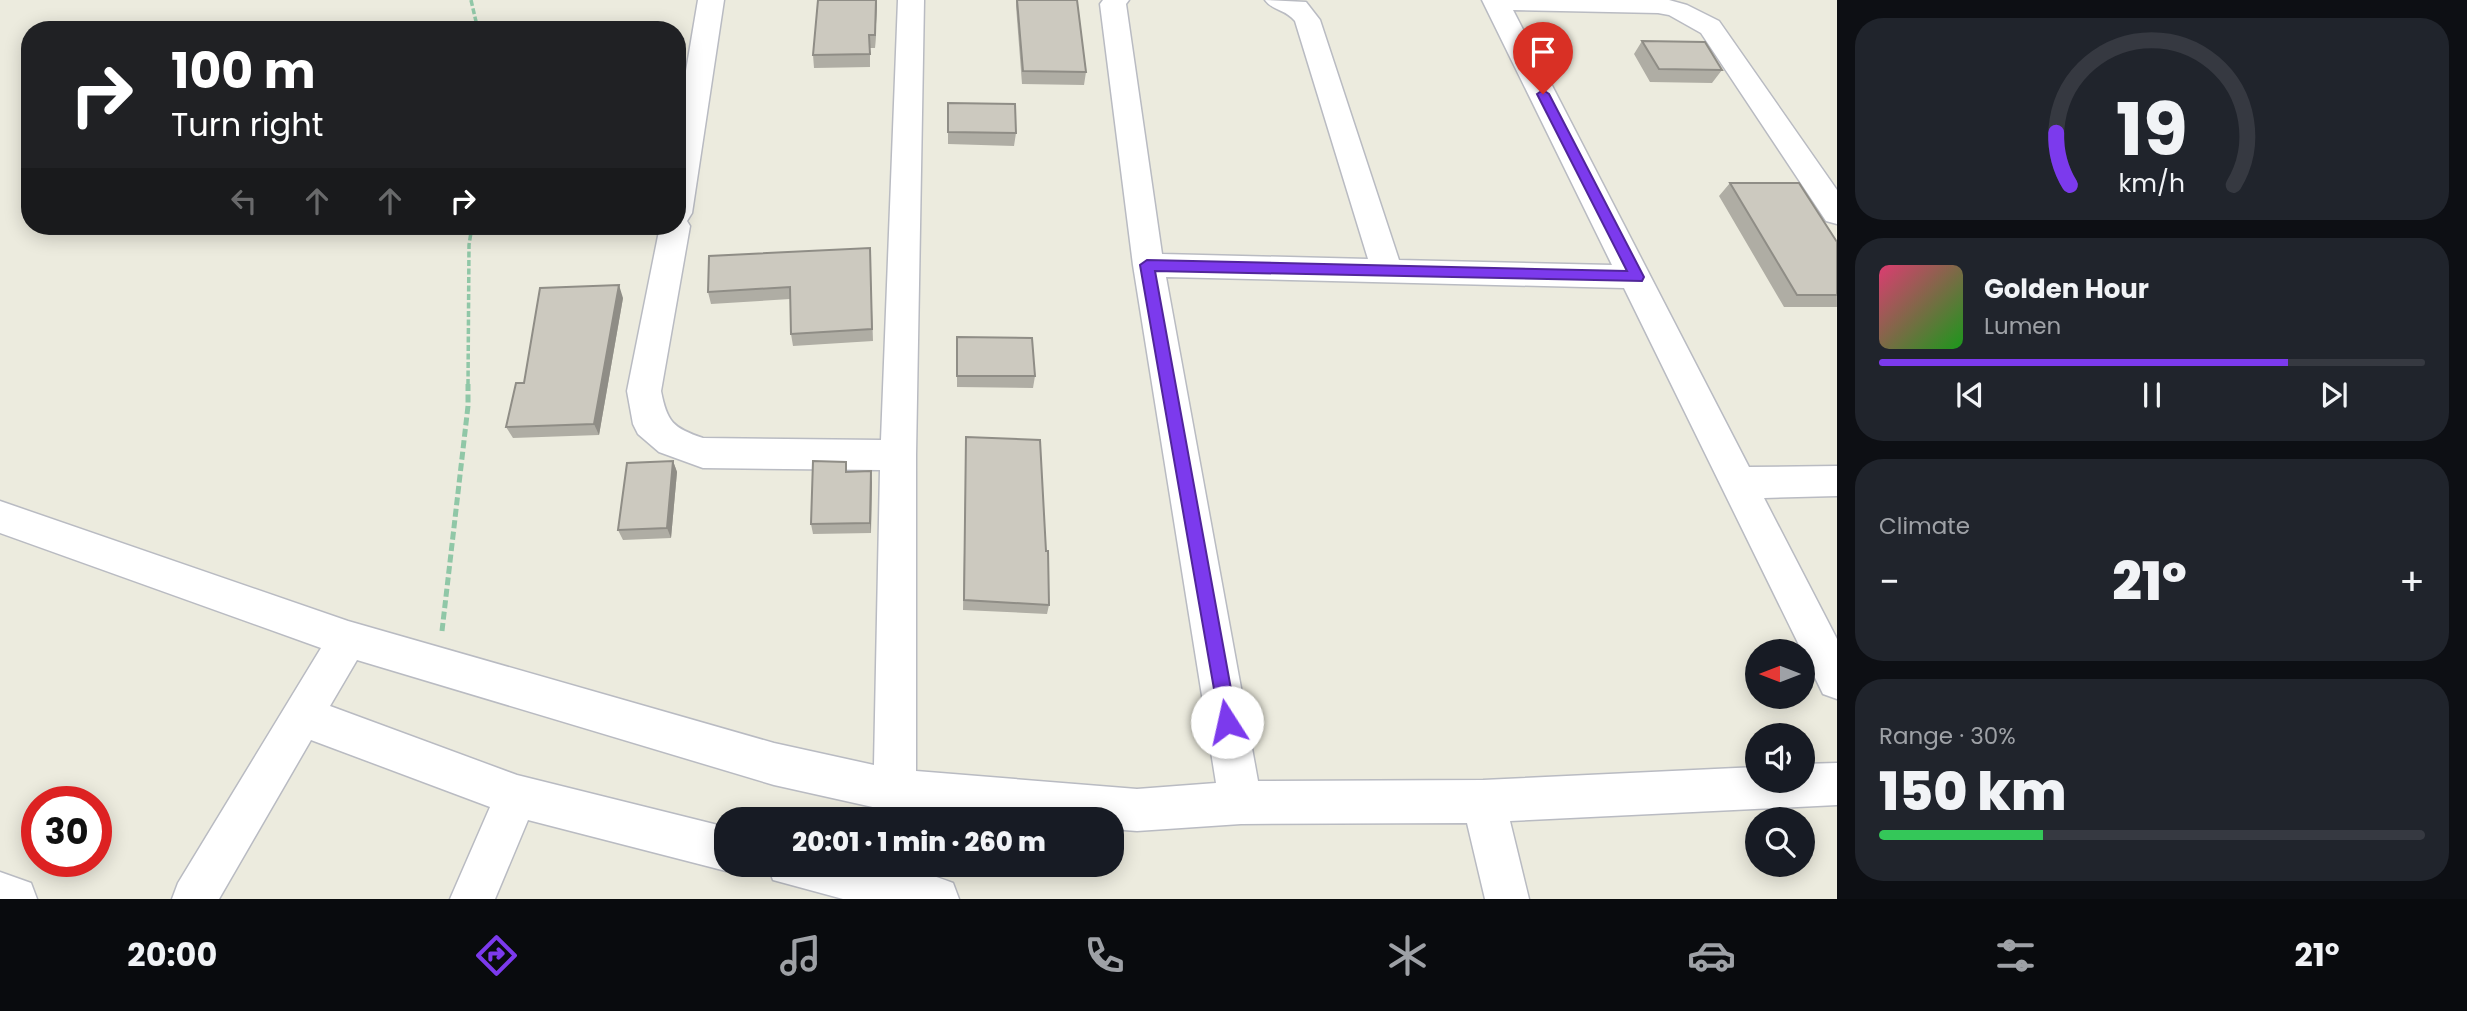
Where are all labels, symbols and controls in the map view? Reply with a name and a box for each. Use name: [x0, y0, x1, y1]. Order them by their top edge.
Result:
pin: [1513, 22, 1573, 94]
icon: arrive: [1524, 33, 1562, 71]
text: 100 m: [171, 37, 316, 105]
icon: right: [56, 49, 147, 140]
text: 19: [2116, 80, 2188, 181]
text: Turn right: [171, 102, 323, 147]
text: km/h: [2119, 166, 2185, 201]
icon: left: [225, 182, 263, 220]
icon: ahead: [298, 182, 336, 220]
icon: ahead: [371, 182, 409, 220]
icon: right: [444, 182, 482, 220]
text: Golden Hour: [1984, 271, 2149, 307]
text: Lumen: [1984, 310, 2061, 342]
icon: previous: [1951, 376, 1989, 414]
icon: pause: [2133, 376, 2171, 414]
icon: next: [2315, 376, 2353, 414]
text: Climate: [1879, 510, 1970, 542]
text: 21°: [2112, 545, 2187, 618]
text: −: [1879, 555, 1900, 608]
text: +: [2399, 555, 2425, 608]
north arrow: [1745, 639, 1815, 709]
map controls: [1745, 639, 1815, 877]
position arrow: [1190, 685, 1264, 759]
text: Range · 30%: [1879, 720, 2016, 752]
button: sound: [1745, 723, 1815, 793]
text: 150 km: [1879, 755, 2066, 828]
speed limit sign: 30: [21, 786, 112, 877]
button: search: [1745, 807, 1815, 877]
text: 20:01 · 1 min · 260 m: [792, 824, 1046, 860]
icon: directions: [472, 931, 521, 980]
icon: music: [776, 931, 825, 980]
icon: phone: [1080, 931, 1129, 980]
icon: climate: [1383, 931, 1432, 980]
icon: car: [1687, 931, 1736, 980]
icon: filters: [1991, 931, 2040, 980]
text: 20:00: [127, 932, 217, 977]
text: 21°: [2294, 932, 2340, 977]

